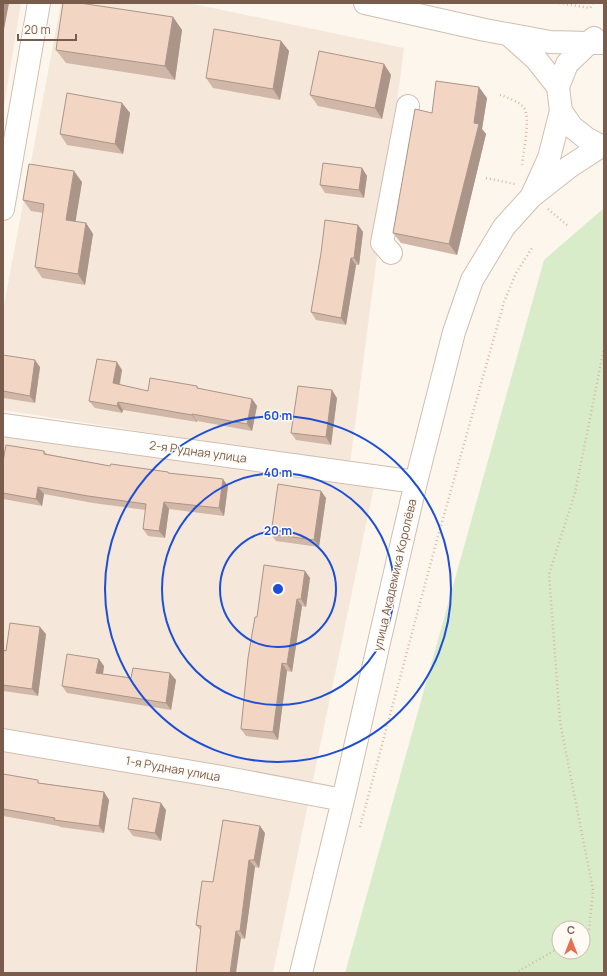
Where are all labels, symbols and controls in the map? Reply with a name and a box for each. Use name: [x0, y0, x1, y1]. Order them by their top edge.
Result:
scale bar: [18, 16, 76, 42]
text: 20 m: [24, 21, 51, 38]
text: 60 m: [264, 407, 292, 424]
street label: 2-я Рудная улица: [148, 436, 248, 467]
text: 40 m: [264, 464, 292, 481]
street label: улица Академика Королёва: [369, 497, 420, 653]
text: 20 m: [264, 522, 292, 539]
centre of rings: [271, 582, 285, 596]
street label: 1-я Рудная улица: [124, 752, 222, 785]
north arrow: [551, 920, 591, 960]
text: С: [567, 922, 575, 937]

